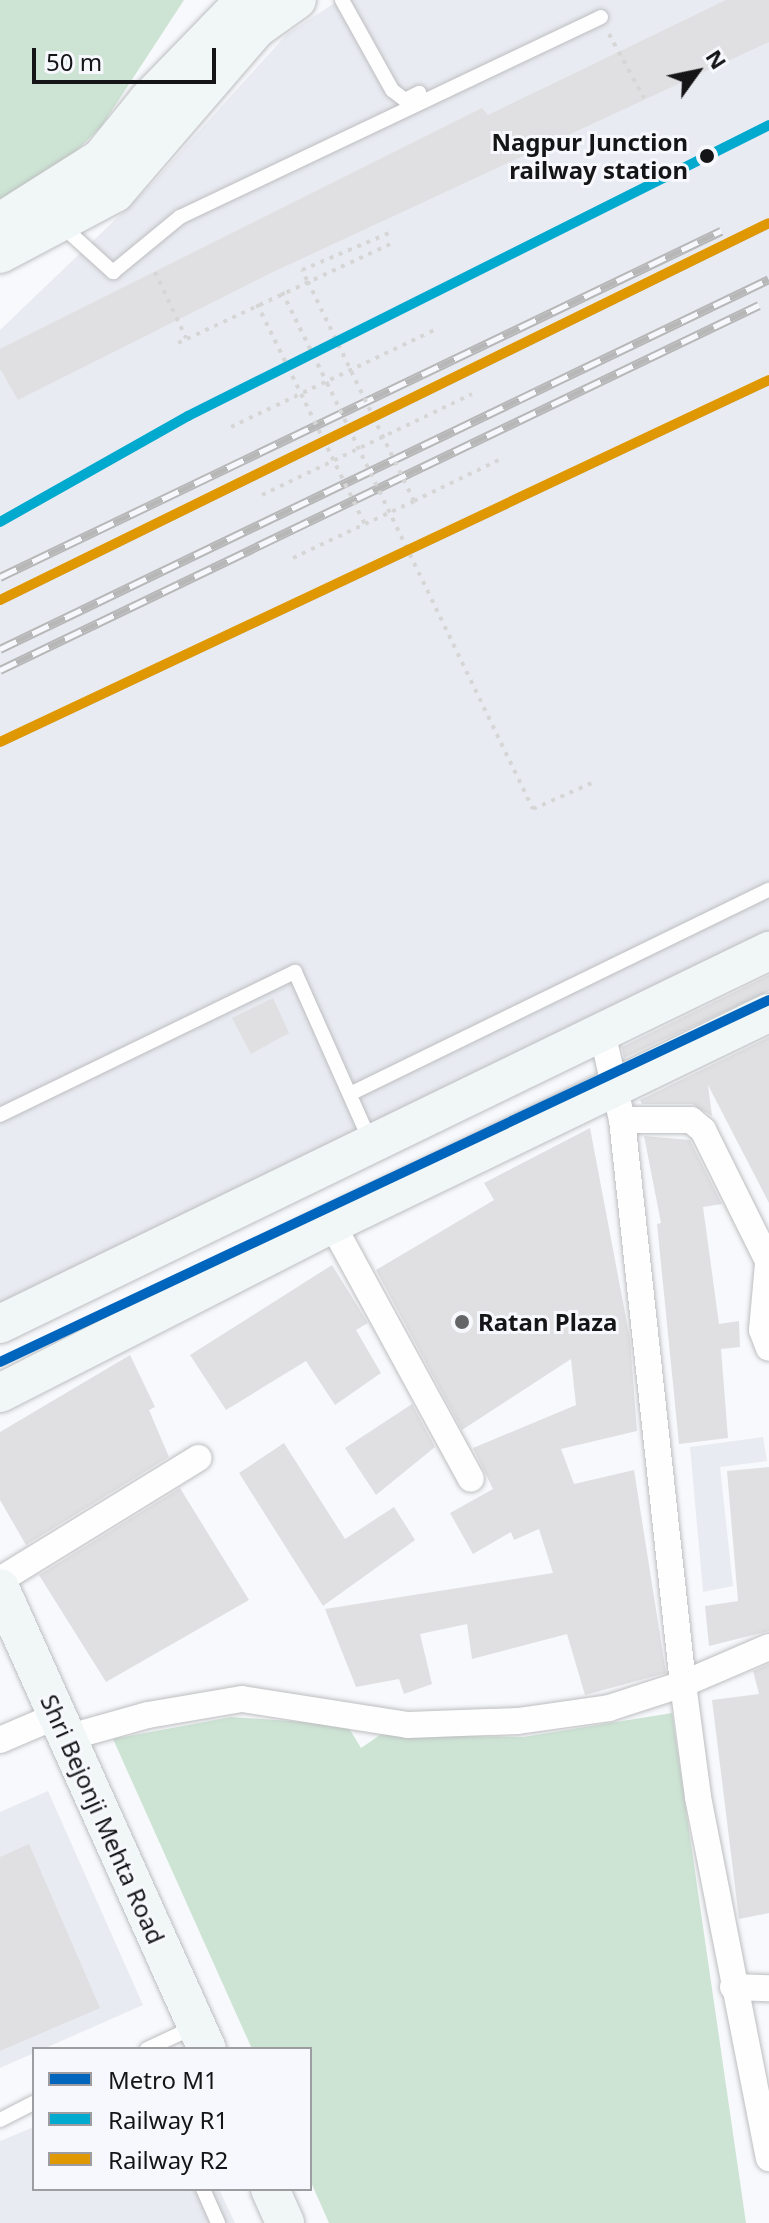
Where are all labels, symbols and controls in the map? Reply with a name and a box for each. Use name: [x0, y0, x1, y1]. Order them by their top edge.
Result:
scale bar: [36, 32, 220, 82]
north arrow: [657, 32, 737, 112]
text: N: [700, 43, 735, 75]
text: 50 m: [46, 45, 102, 78]
place label: Nagpur Junction railway station: [491, 128, 688, 184]
marker: Nagpur Junction railway station: [695, 144, 719, 168]
place label: Ratan Plaza: [478, 1308, 617, 1336]
marker: Ratan Plaza: [453, 1313, 471, 1331]
street label: Shri Bejonji Mehta Road: [35, 1690, 171, 1948]
legend: [32, 2047, 312, 2191]
text: Metro M1: [108, 2063, 218, 2096]
text: Railway R1: [108, 2103, 228, 2136]
text: Railway R2: [108, 2143, 228, 2176]

